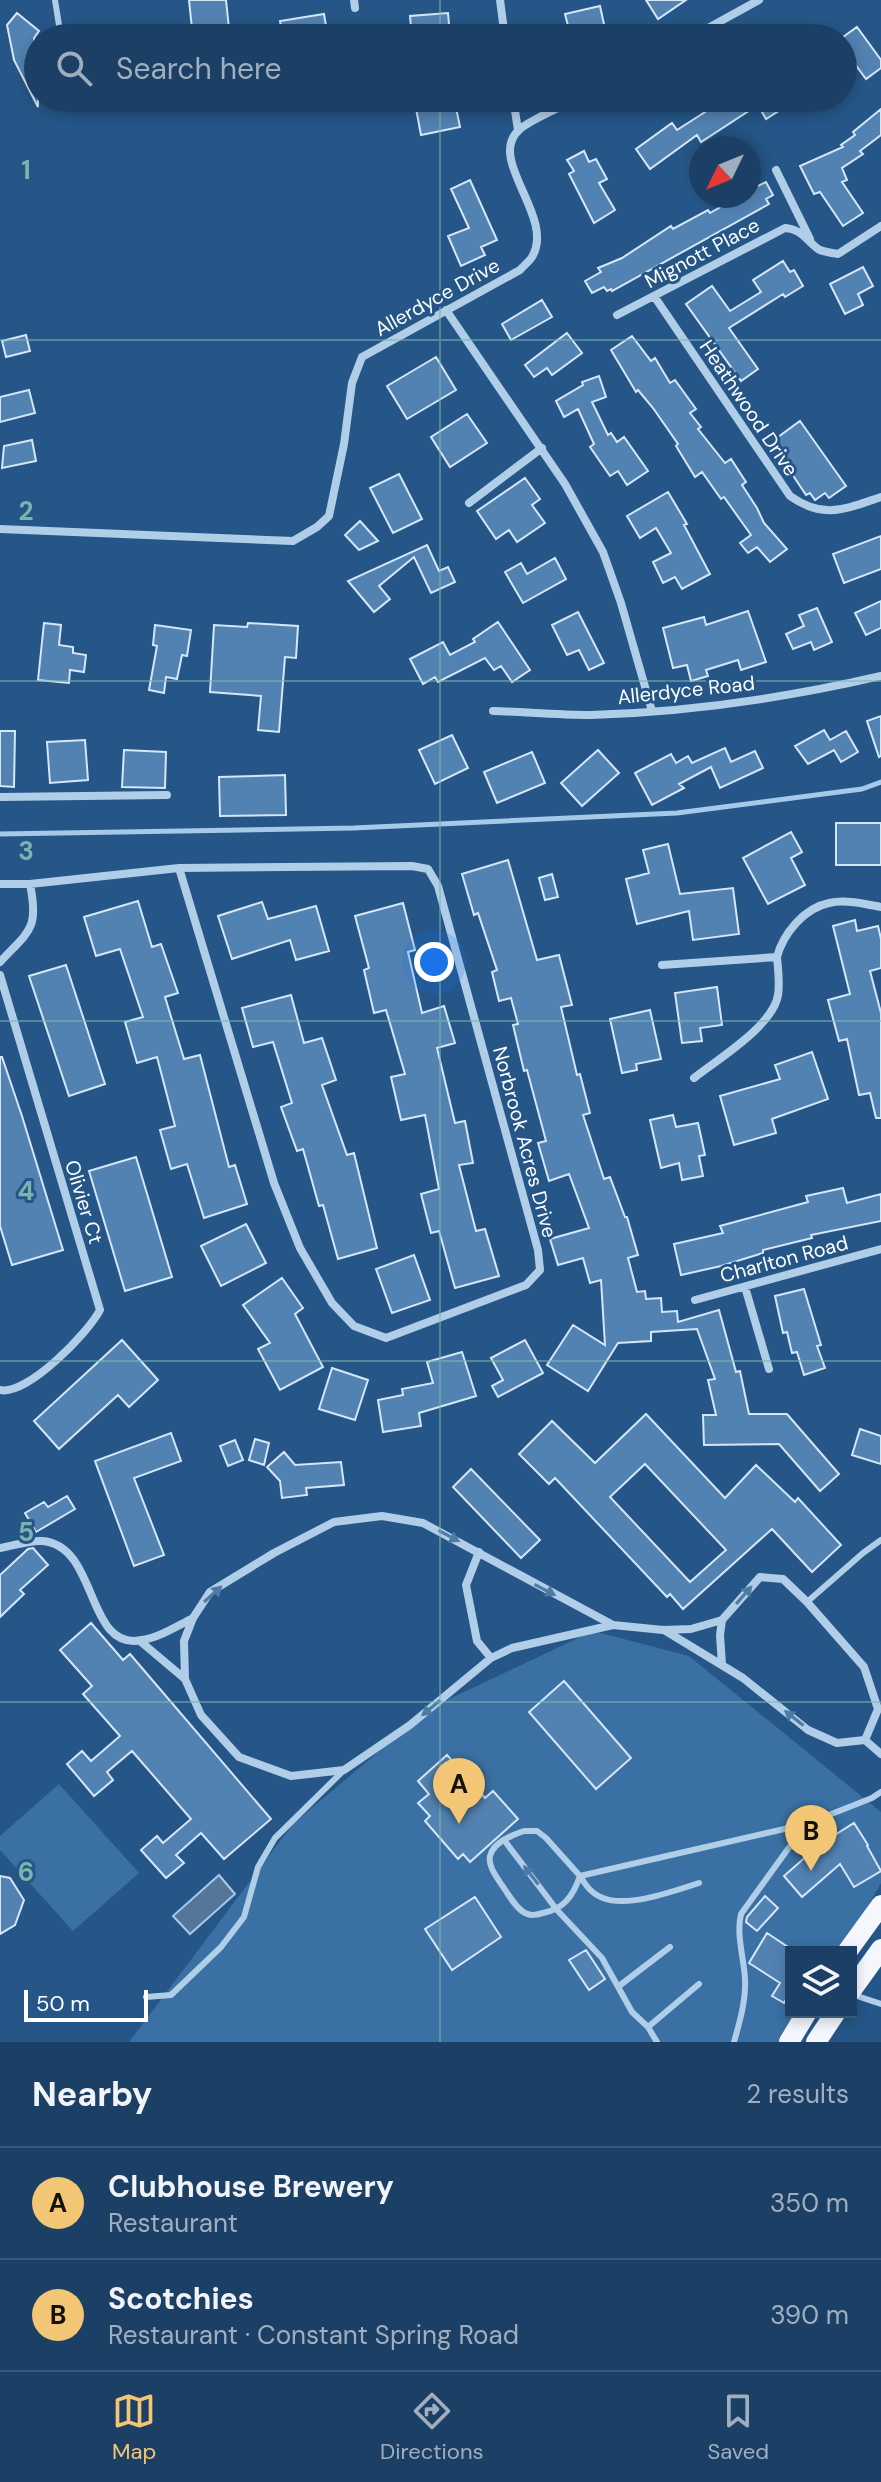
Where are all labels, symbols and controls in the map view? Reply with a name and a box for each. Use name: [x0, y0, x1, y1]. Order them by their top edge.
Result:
search box: [24, 24, 857, 112]
icon: search: [52, 46, 96, 90]
text: Search here: [116, 49, 282, 88]
north arrow: [689, 136, 761, 208]
text: 1: [21, 153, 31, 187]
street label: Mignott Place: [640, 212, 764, 294]
street label: Allerdyce Drive: [370, 252, 504, 342]
street label: Heathwood Drive: [694, 335, 804, 481]
text: 2: [18, 494, 34, 528]
street label: Allerdyce Road: [616, 670, 756, 710]
text: 3: [18, 834, 34, 868]
your location: [414, 942, 454, 982]
street label: Norbrook Acres Drive: [487, 1043, 563, 1241]
street label: Olivier Ct: [59, 1157, 109, 1247]
text: 4: [18, 1174, 34, 1208]
street label: Charlton Road: [717, 1229, 851, 1289]
text: 5: [18, 1515, 34, 1549]
one-way arrow: [437, 1530, 460, 1543]
one-way arrow: [534, 1584, 557, 1597]
one-way arrow: [203, 1585, 222, 1603]
one-way arrow: [734, 1586, 752, 1605]
one-way arrow: [421, 1699, 441, 1716]
one-way arrow: [784, 1711, 804, 1727]
pin: A: [433, 1758, 485, 1824]
pin: B: [785, 1805, 837, 1871]
text: 6: [18, 1855, 34, 1889]
one-way arrow: [523, 1865, 539, 1885]
map controls: [785, 1946, 857, 2018]
button: layers: [785, 1946, 857, 2018]
scale bar: [24, 1986, 148, 2022]
text: 50 m: [36, 1989, 90, 2018]
text: Nearby: [32, 2072, 152, 2117]
text: 2 results: [746, 2077, 849, 2111]
text: Clubhouse Brewery: [108, 2167, 394, 2206]
text: A: [49, 2186, 67, 2220]
text: 350 m: [770, 2186, 849, 2220]
text: Restaurant: [108, 2206, 238, 2240]
text: Scotchies: [108, 2279, 254, 2318]
text: B: [50, 2298, 66, 2332]
text: 390 m: [770, 2298, 849, 2332]
text: Restaurant · Constant Spring Road: [108, 2318, 519, 2352]
tab: Map: [112, 2389, 156, 2466]
tab: Directions: [380, 2389, 484, 2466]
tab: Saved: [707, 2389, 769, 2466]

